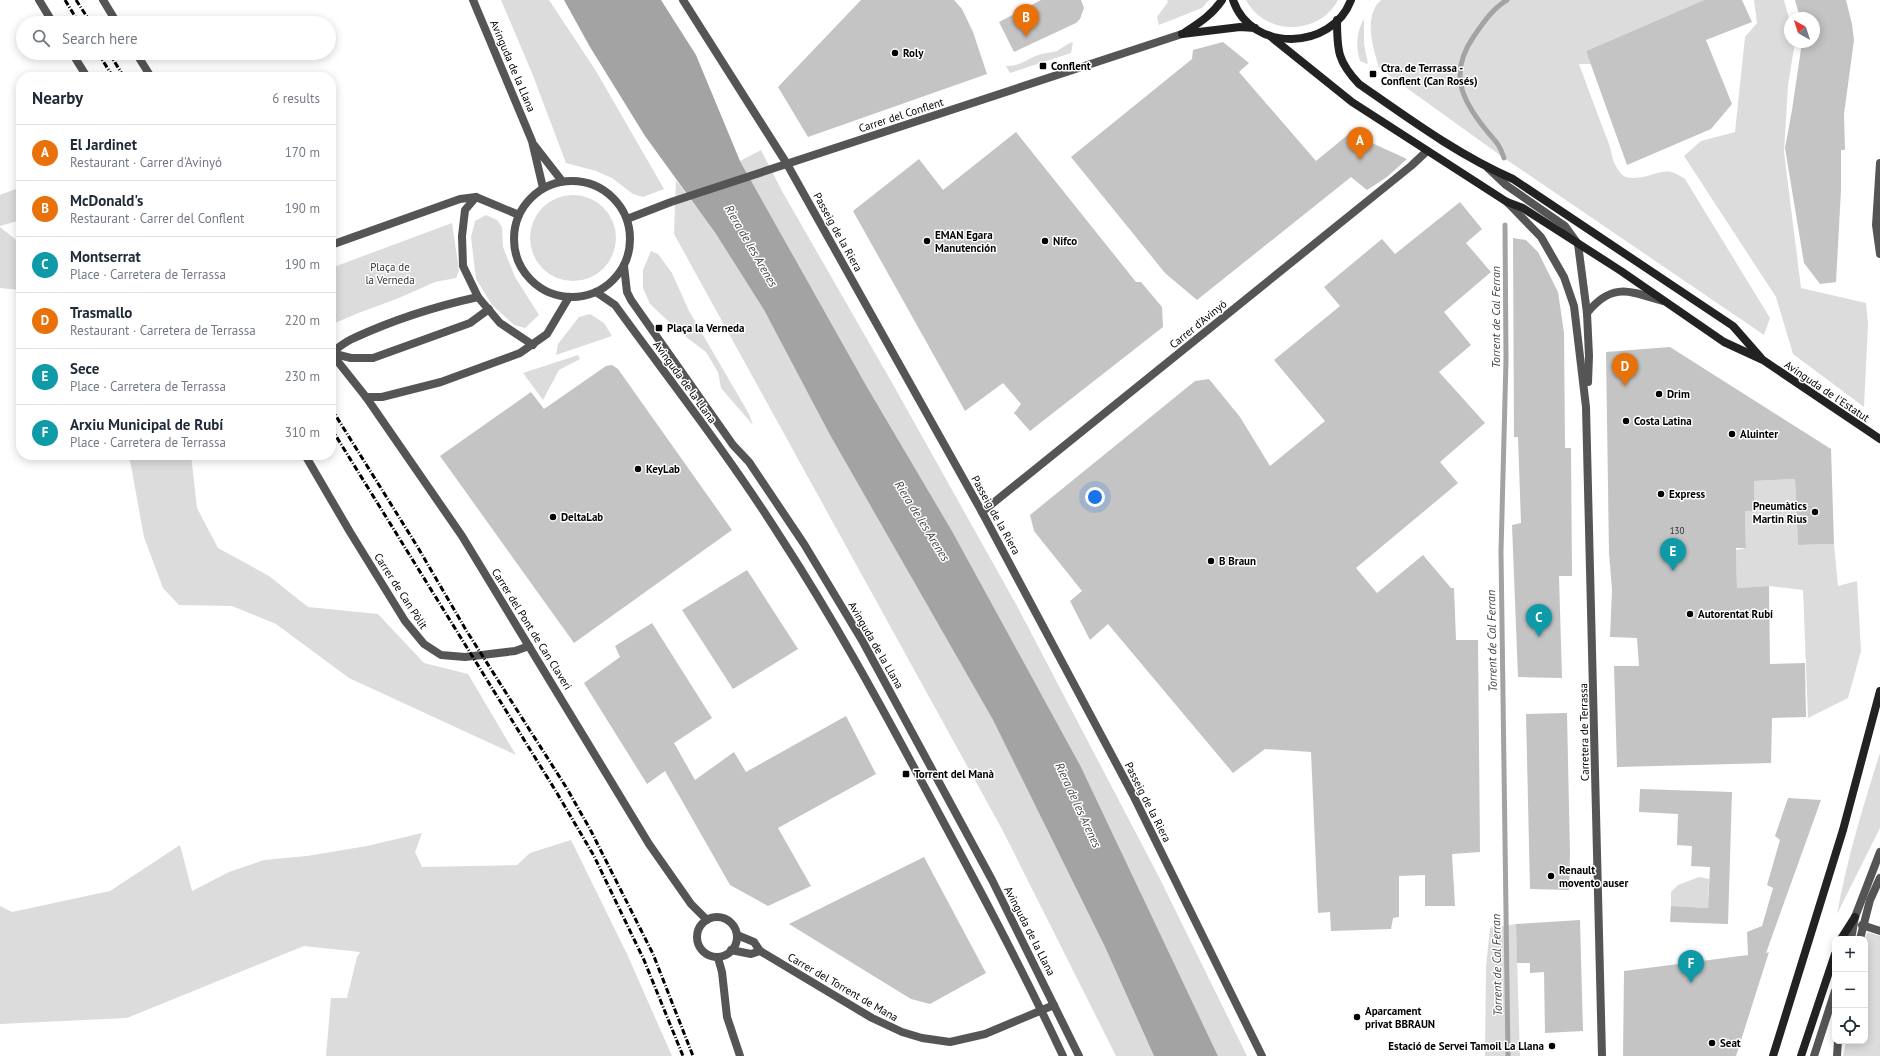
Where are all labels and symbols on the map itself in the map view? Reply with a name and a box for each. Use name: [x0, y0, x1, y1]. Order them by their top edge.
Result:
pin: B: [1013, 4, 1039, 37]
north arrow: [1784, 12, 1820, 48]
street label: Avinguda de la Llana: [487, 18, 539, 114]
place label: Roly: [903, 46, 924, 60]
marker: Roly: [890, 48, 900, 58]
place label: Conflent: [1051, 59, 1091, 73]
marker: Conflent: [1038, 61, 1048, 71]
place label: Ctra. de Terrassa - Conflent (Can Rosés): [1381, 61, 1478, 88]
marker: Ctra. de Terrassa - Conflent (Can Rosés): [1368, 69, 1378, 79]
street label: Carrer del Conflent: [857, 95, 946, 135]
pin: A: [1347, 127, 1373, 160]
street label: Passeig de la Riera: [811, 190, 865, 274]
water label: Riera de les Arenes: [722, 202, 781, 290]
place label: EMAN Egara Manutención: [935, 228, 996, 255]
place label: Nifco: [1053, 234, 1077, 248]
marker: EMAN Egara Manutención: [922, 236, 932, 246]
marker: Nifco: [1040, 236, 1050, 246]
park label: Plaça de la Verneda: [365, 260, 415, 287]
water label: Torrent de Cal Ferran: [1488, 266, 1503, 368]
street label: Carrer d'Avinyó: [1167, 297, 1229, 351]
place label: Plaça la Verneda: [667, 321, 744, 335]
marker: Plaça la Verneda: [654, 323, 664, 333]
street label: Avinguda de la Llana: [650, 338, 720, 426]
pin: D: [1612, 353, 1638, 386]
street label: Avinguda de l'Estatut: [1782, 357, 1872, 425]
place label: Drim: [1667, 387, 1690, 401]
marker: Drim: [1654, 389, 1664, 399]
place label: Costa Latina: [1634, 414, 1692, 428]
marker: Costa Latina: [1621, 416, 1631, 426]
place label: Aluinter: [1740, 427, 1778, 441]
marker: Aluinter: [1727, 429, 1737, 439]
place label: KeyLab: [646, 462, 680, 476]
marker: KeyLab: [633, 464, 643, 474]
street label: Passeig de la Riera: [969, 473, 1023, 557]
water label: Riera de les Arenes: [892, 478, 953, 564]
your location: [1085, 487, 1105, 507]
place label: Express: [1669, 487, 1706, 501]
marker: Express: [1656, 489, 1666, 499]
place label: Pneumàtics Martin Rius: [1753, 499, 1807, 526]
marker: Pneumàtics Martin Rius: [1810, 507, 1820, 517]
place label: DeltaLab: [561, 510, 603, 524]
marker: DeltaLab: [548, 512, 558, 522]
house number: 130: [1670, 525, 1684, 536]
pin: E: [1660, 538, 1686, 571]
street label: Carrer de Can Pòlit: [371, 550, 431, 632]
place label: B Braun: [1219, 554, 1256, 568]
marker: B Braun: [1206, 556, 1216, 566]
street label: Carrer del Pont de Can Claveri: [489, 566, 575, 692]
water label: Torrent de Cal Ferran: [1483, 590, 1500, 692]
street label: Avinguda de la Llana: [845, 599, 907, 691]
pin: C: [1526, 604, 1552, 637]
place label: Autorentat Rubí: [1698, 607, 1773, 621]
marker: Autorentat Rubí: [1685, 609, 1695, 619]
street label: Carretera de Terrassa: [1576, 683, 1592, 781]
water label: Riera de les Arenes: [1052, 760, 1105, 850]
street label: Passeig de la Riera: [1122, 760, 1174, 844]
place label: Torrent del Manà: [914, 767, 994, 781]
marker: Torrent del Manà: [901, 769, 911, 779]
place label: Renault movento auser: [1559, 863, 1628, 890]
marker: Renault movento auser: [1546, 871, 1556, 881]
street label: Avinguda de la Llana: [1001, 884, 1059, 978]
water label: Torrent de Cal Ferran: [1488, 914, 1505, 1016]
street label: Carrer del Torrent de Mana: [785, 950, 901, 1024]
pin: F: [1678, 950, 1704, 983]
place label: Aparcament privat BBRAUN: [1365, 1004, 1435, 1031]
marker: Aparcament privat BBRAUN: [1352, 1012, 1362, 1022]
place label: Seat: [1720, 1036, 1741, 1050]
marker: Seat: [1707, 1038, 1717, 1048]
place label: Estació de Servei Tamoil La Llana: [1388, 1039, 1544, 1053]
marker: Estació de Servei Tamoil La Llana: [1547, 1041, 1557, 1051]

